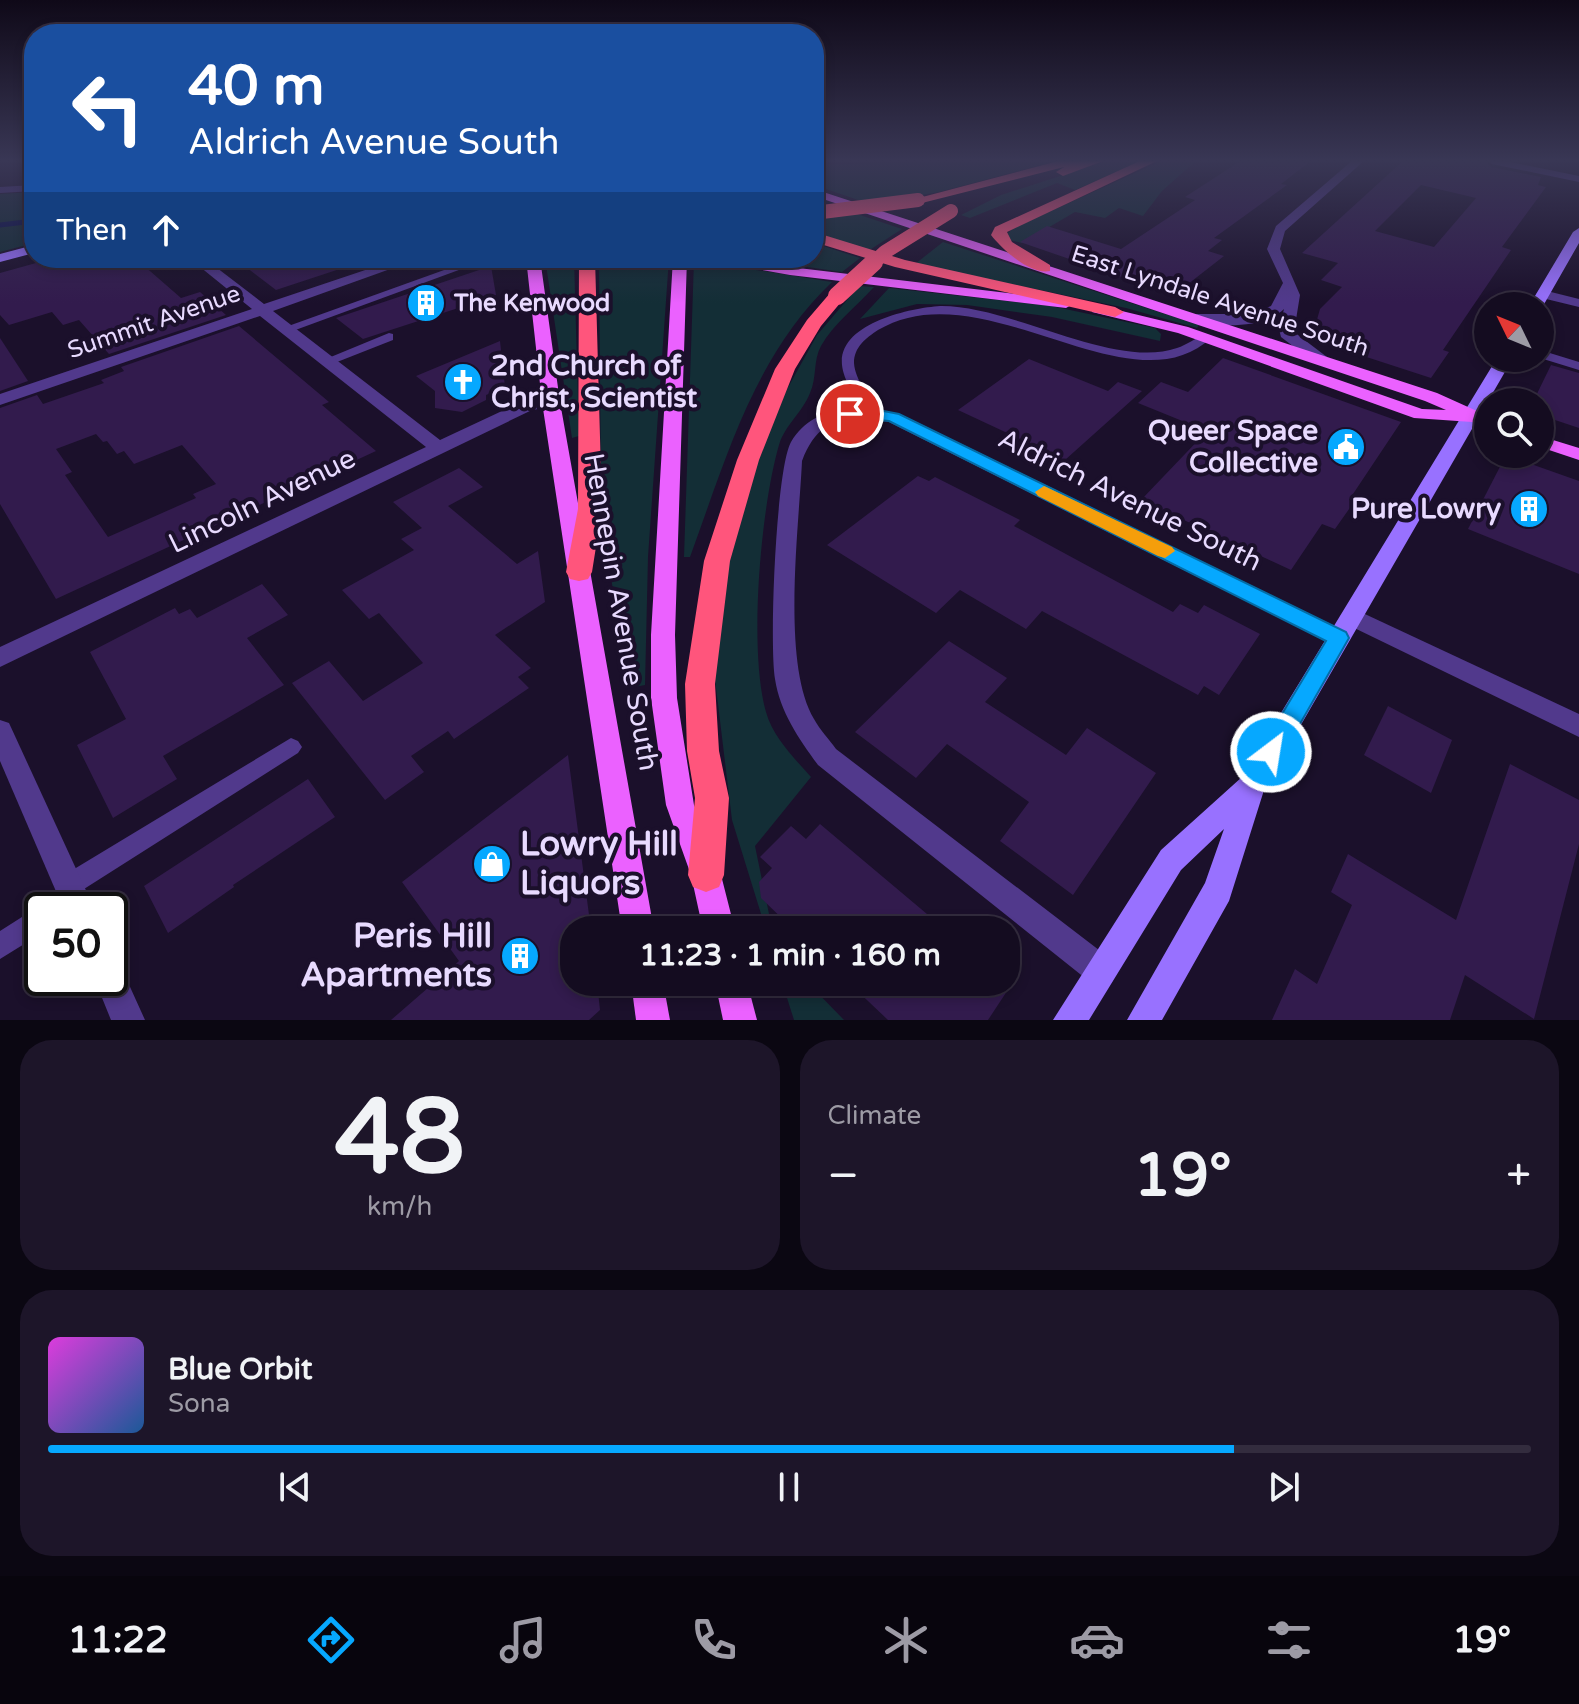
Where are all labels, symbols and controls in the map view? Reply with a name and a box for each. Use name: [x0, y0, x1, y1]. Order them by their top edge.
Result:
text: 40 m: [188, 53, 324, 120]
icon: left: [56, 56, 160, 160]
text: Aldrich Avenue South: [188, 121, 559, 164]
icon: ahead: [144, 208, 188, 252]
text: Then: [56, 212, 128, 249]
street label: East Lyndale Avenue South: [1068, 239, 1372, 363]
street label: Summit Avenue: [64, 279, 244, 365]
building icon: The Kenwood: [405, 282, 447, 324]
place label: The Kenwood: [453, 289, 610, 318]
north arrow: [1474, 292, 1554, 372]
map controls: [1474, 292, 1554, 468]
place label: 2nd Church of Christ, Scientist: [491, 349, 697, 415]
church icon: 2nd Church of Christ, Scientist: [442, 361, 484, 403]
pin: [816, 380, 884, 448]
button: search: [1474, 388, 1554, 468]
icon: arrive: [828, 392, 872, 436]
place label: Queer Space Collective: [1148, 414, 1318, 480]
street label: Aldrich Avenue South: [993, 421, 1267, 579]
public building icon: Queer Space Collective: [1325, 426, 1367, 468]
street label: Lincoln Avenue: [163, 441, 361, 561]
street label: Hennepin Avenue South: [576, 450, 666, 774]
building icon: Pure Lowry: [1508, 488, 1550, 530]
place label: Pure Lowry: [1351, 492, 1501, 526]
position arrow: [1229, 710, 1313, 794]
place label: Lowry Hill Liquors: [520, 824, 678, 904]
shop icon: Lowry Hill Liquors: [471, 843, 513, 885]
speed limit sign: 50: [24, 892, 128, 996]
place label: Peris Hill Apartments: [300, 916, 492, 996]
building icon: Peris Hill Apartments: [499, 935, 541, 977]
text: 11:23 · 1 min · 160 m: [639, 937, 941, 974]
text: 48: [334, 1076, 465, 1201]
text: Climate: [828, 1100, 921, 1131]
text: 19°: [1134, 1140, 1232, 1212]
text: −: [828, 1150, 859, 1203]
text: +: [1506, 1150, 1531, 1203]
text: km/h: [367, 1191, 432, 1222]
text: Blue Orbit: [168, 1351, 313, 1388]
text: Sona: [168, 1388, 230, 1419]
icon: previous: [273, 1465, 317, 1509]
icon: pause: [767, 1465, 811, 1509]
icon: next: [1262, 1465, 1306, 1509]
icon: directions: [303, 1612, 359, 1668]
icon: music: [495, 1612, 551, 1668]
icon: phone: [686, 1612, 742, 1668]
icon: climate: [878, 1612, 934, 1668]
icon: car: [1069, 1612, 1125, 1668]
icon: filters: [1261, 1612, 1317, 1668]
text: 11:22: [68, 1619, 168, 1662]
text: 19°: [1452, 1619, 1511, 1662]

